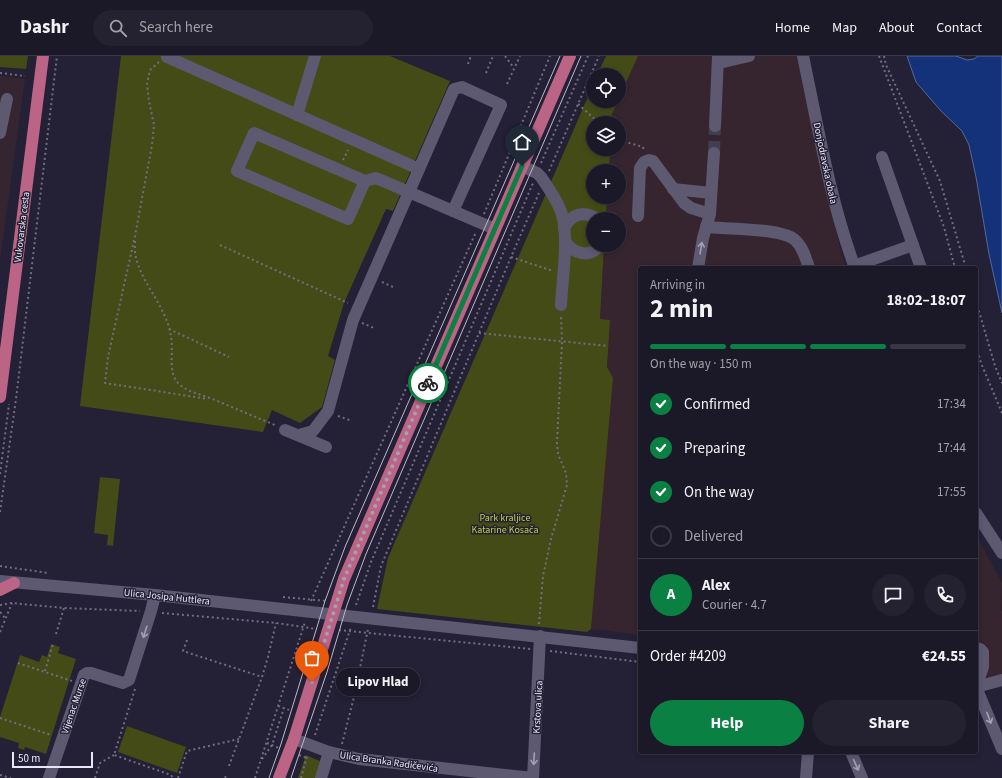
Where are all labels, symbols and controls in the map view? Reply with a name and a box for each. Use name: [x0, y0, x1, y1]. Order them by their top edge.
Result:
search box: [93, 10, 373, 46]
text: Dashr: [20, 14, 69, 41]
icon: search: [107, 17, 129, 39]
text: Search here: [139, 17, 213, 38]
text: Home: [775, 18, 810, 38]
text: Map: [832, 18, 857, 38]
text: About: [879, 18, 914, 38]
text: Contact: [936, 18, 982, 38]
map controls: [586, 68, 626, 252]
button: locate: [586, 68, 626, 108]
button: layers: [586, 116, 626, 156]
street label: Donjodravska obala: [810, 121, 840, 205]
pin: [505, 125, 539, 166]
icon: home: [511, 131, 533, 153]
button: +: [586, 164, 626, 204]
street label: Vukovarska cesta: [11, 191, 33, 263]
button: −: [586, 212, 626, 252]
one-way arrow: [697, 241, 705, 254]
text: Arriving in: [650, 276, 705, 294]
text: 2 min: [650, 290, 713, 327]
text: 18:02–18:07: [886, 290, 966, 311]
text: On the way · 150 m: [650, 355, 752, 373]
courier: [408, 363, 448, 403]
icon: bike: [417, 372, 439, 394]
icon: check: [650, 393, 672, 415]
text: Confirmed: [684, 394, 750, 415]
text: 17:34: [937, 395, 966, 413]
icon: check: [650, 437, 672, 459]
text: Preparing: [684, 438, 745, 459]
text: 17:44: [937, 439, 966, 457]
icon: check: [650, 481, 672, 503]
text: On the way: [684, 482, 754, 503]
text: 17:55: [937, 483, 966, 501]
park label: Park kraljice Katarine Kosača: [471, 511, 539, 537]
text: Delivered: [684, 526, 743, 547]
button: chat: [872, 574, 914, 616]
button: phone: [924, 574, 966, 616]
text: Alex: [702, 575, 730, 596]
text: A: [667, 584, 675, 605]
street label: Ulica Josipa Huttlera: [123, 586, 211, 608]
text: Courier · 4.7: [702, 596, 767, 614]
one-way arrow: [141, 626, 148, 639]
pin: [295, 641, 329, 682]
text: Order #4209: [650, 646, 726, 667]
text: €24.55: [922, 646, 966, 667]
icon: bag: [301, 647, 323, 669]
callout: Lipov Hlad: [336, 668, 420, 696]
text: Lipov Hlad: [347, 673, 409, 691]
street label: Vijenac Murse: [58, 677, 90, 736]
street label: Krstova ulica: [530, 680, 546, 734]
button: Help: [650, 700, 804, 746]
button: Share: [812, 700, 966, 746]
one-way arrow: [986, 711, 994, 723]
street label: Ulica Branka Radičevića: [339, 748, 439, 776]
scale bar: [12, 750, 93, 769]
text: 50 m: [18, 751, 40, 766]
one-way arrow: [530, 752, 537, 765]
one-way arrow: [853, 759, 860, 771]

